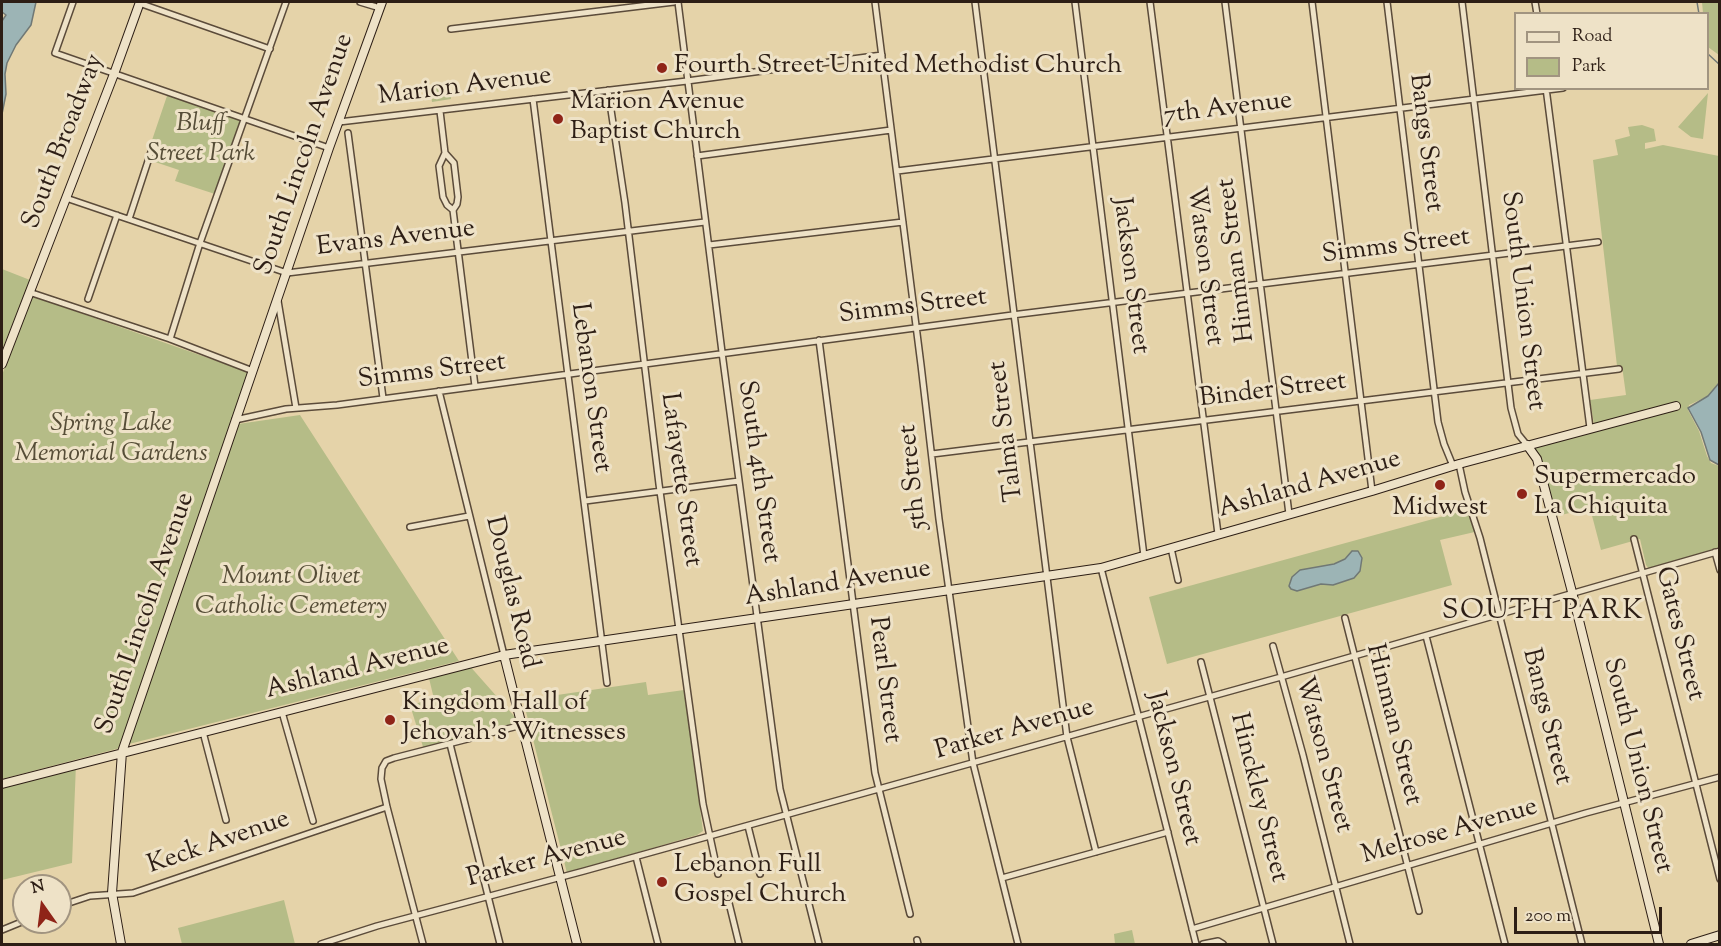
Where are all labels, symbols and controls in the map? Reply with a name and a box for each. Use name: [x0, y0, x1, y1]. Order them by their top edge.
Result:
legend: [1514, 12, 1709, 90]
text: Road: [1572, 24, 1612, 50]
street label: South Lincoln Avenue: [250, 30, 362, 280]
street label: South Broadway: [17, 50, 113, 234]
place label: Fourth Street United Methodist Church: [674, 52, 1122, 84]
text: Park: [1572, 54, 1606, 80]
marker: Fourth Street United Methodist Church: [655, 61, 669, 75]
street label: Marion Avenue: [376, 62, 554, 114]
street label: Bangs Street: [1400, 72, 1448, 214]
street label: 7th Avenue: [1162, 87, 1294, 133]
place label: Marion Avenue Baptist Church: [570, 88, 745, 150]
park label: Bluff Street Park: [147, 110, 255, 172]
marker: Marion Avenue Baptist Church: [551, 112, 565, 126]
street label: Hinman Street: [1212, 176, 1264, 344]
street label: Watson Street: [1178, 184, 1228, 348]
street label: South Union Street: [1492, 190, 1550, 412]
street label: Jackson Street: [1104, 196, 1154, 356]
street label: Evans Avenue: [315, 215, 477, 265]
street label: Simms Street: [1320, 223, 1472, 273]
street label: Simms Street: [837, 283, 989, 333]
street label: Lebanon Street: [562, 301, 616, 475]
street label: Simms Street: [356, 348, 508, 398]
street label: Talma Street: [984, 359, 1032, 503]
street label: Binder Street: [1198, 368, 1348, 416]
street label: South 4th Street: [729, 379, 785, 565]
street label: Lafayette Street: [651, 391, 707, 569]
park label: Spring Lake Memorial Gardens: [14, 410, 208, 472]
street label: 5th Street: [894, 423, 936, 531]
street label: Ashland Avenue: [1215, 445, 1405, 527]
place label: Supermercado La Chiquita: [1534, 463, 1696, 524]
marker: Midwest: [1433, 478, 1447, 492]
marker: Supermercado La Chiquita: [1515, 487, 1529, 501]
street label: South Lincoln Avenue: [91, 489, 203, 739]
place label: Midwest: [1392, 494, 1488, 526]
street label: Douglas Road: [476, 514, 544, 672]
street label: Ashland Avenue: [743, 555, 933, 615]
park label: Mount Olivet Catholic Cemetery: [195, 563, 387, 624]
street label: Gates Street: [1646, 564, 1710, 704]
district label: SOUTH PARK: [1442, 596, 1644, 630]
street label: Pearl Street: [860, 615, 906, 745]
street label: Ashland Avenue: [263, 632, 453, 708]
street label: Hinman Street: [1357, 641, 1427, 809]
street label: Bangs Street: [1513, 646, 1577, 788]
street label: South Union Street: [1594, 655, 1678, 877]
street label: Watson Street: [1286, 673, 1358, 837]
place label: Kingdom Hall of Jehovah's Witnesses: [402, 689, 626, 750]
street label: Jackson Street: [1138, 689, 1206, 849]
street label: Parker Avenue: [932, 693, 1098, 769]
street label: Hinckley Street: [1221, 710, 1293, 886]
marker: Kingdom Hall of Jehovah's Witnesses: [383, 713, 397, 727]
street label: Melrose Avenue: [1359, 793, 1541, 873]
street label: Keck Avenue: [144, 805, 294, 883]
street label: Parker Avenue: [464, 824, 630, 896]
place label: Lebanon Full Gospel Church: [674, 851, 847, 912]
north arrow: [12, 874, 72, 934]
text: N: [29, 875, 47, 901]
marker: Lebanon Full Gospel Church: [655, 875, 669, 889]
scale bar: [1517, 895, 1666, 933]
text: 200 m: [1525, 904, 1571, 930]

